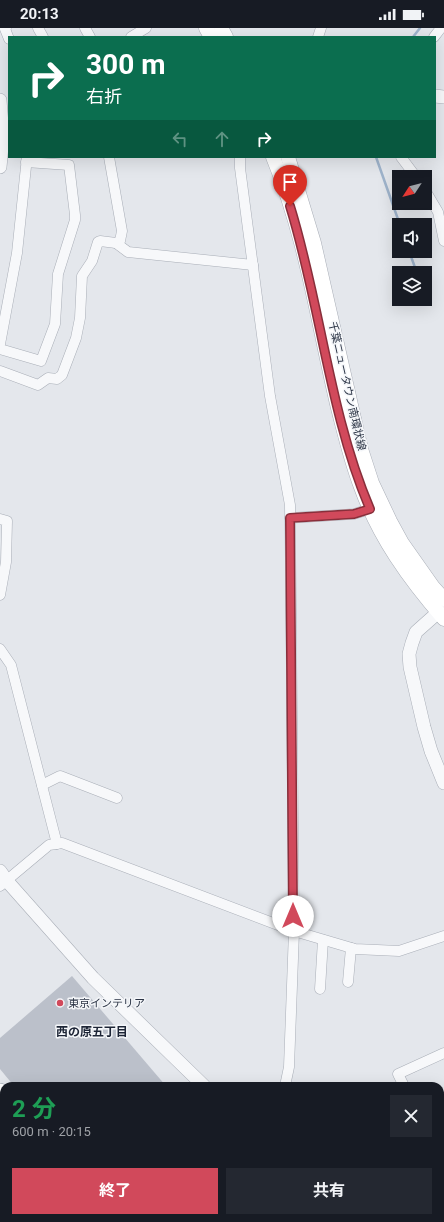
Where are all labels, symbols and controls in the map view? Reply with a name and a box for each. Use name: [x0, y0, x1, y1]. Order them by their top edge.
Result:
text: 20:13: [20, 5, 59, 23]
text: 300 m: [86, 48, 165, 81]
icon: right: [20, 52, 72, 104]
text: 右折: [86, 86, 122, 107]
icon: left: [169, 128, 191, 150]
icon: ahead: [211, 128, 233, 150]
icon: right: [253, 128, 275, 150]
pin: [273, 165, 307, 206]
north arrow: [392, 170, 432, 210]
map controls: [392, 170, 432, 306]
icon: arrive: [279, 171, 301, 193]
button: sound: [392, 218, 432, 258]
button: layers: [392, 266, 432, 306]
street label: 千葉ニュータウン南環状線: [326, 320, 368, 452]
position arrow: [272, 895, 314, 937]
place label: 東京インテリア: [68, 997, 145, 1010]
marker: 東京インテリア: [55, 998, 65, 1008]
district label: 西の原五丁目: [56, 1025, 128, 1039]
text: 2 分: [12, 1095, 56, 1123]
button: close: [390, 1095, 432, 1137]
text: 600 m · 20:15: [12, 1124, 91, 1139]
button: 終了: [12, 1168, 218, 1214]
button: 共有: [226, 1168, 432, 1214]

